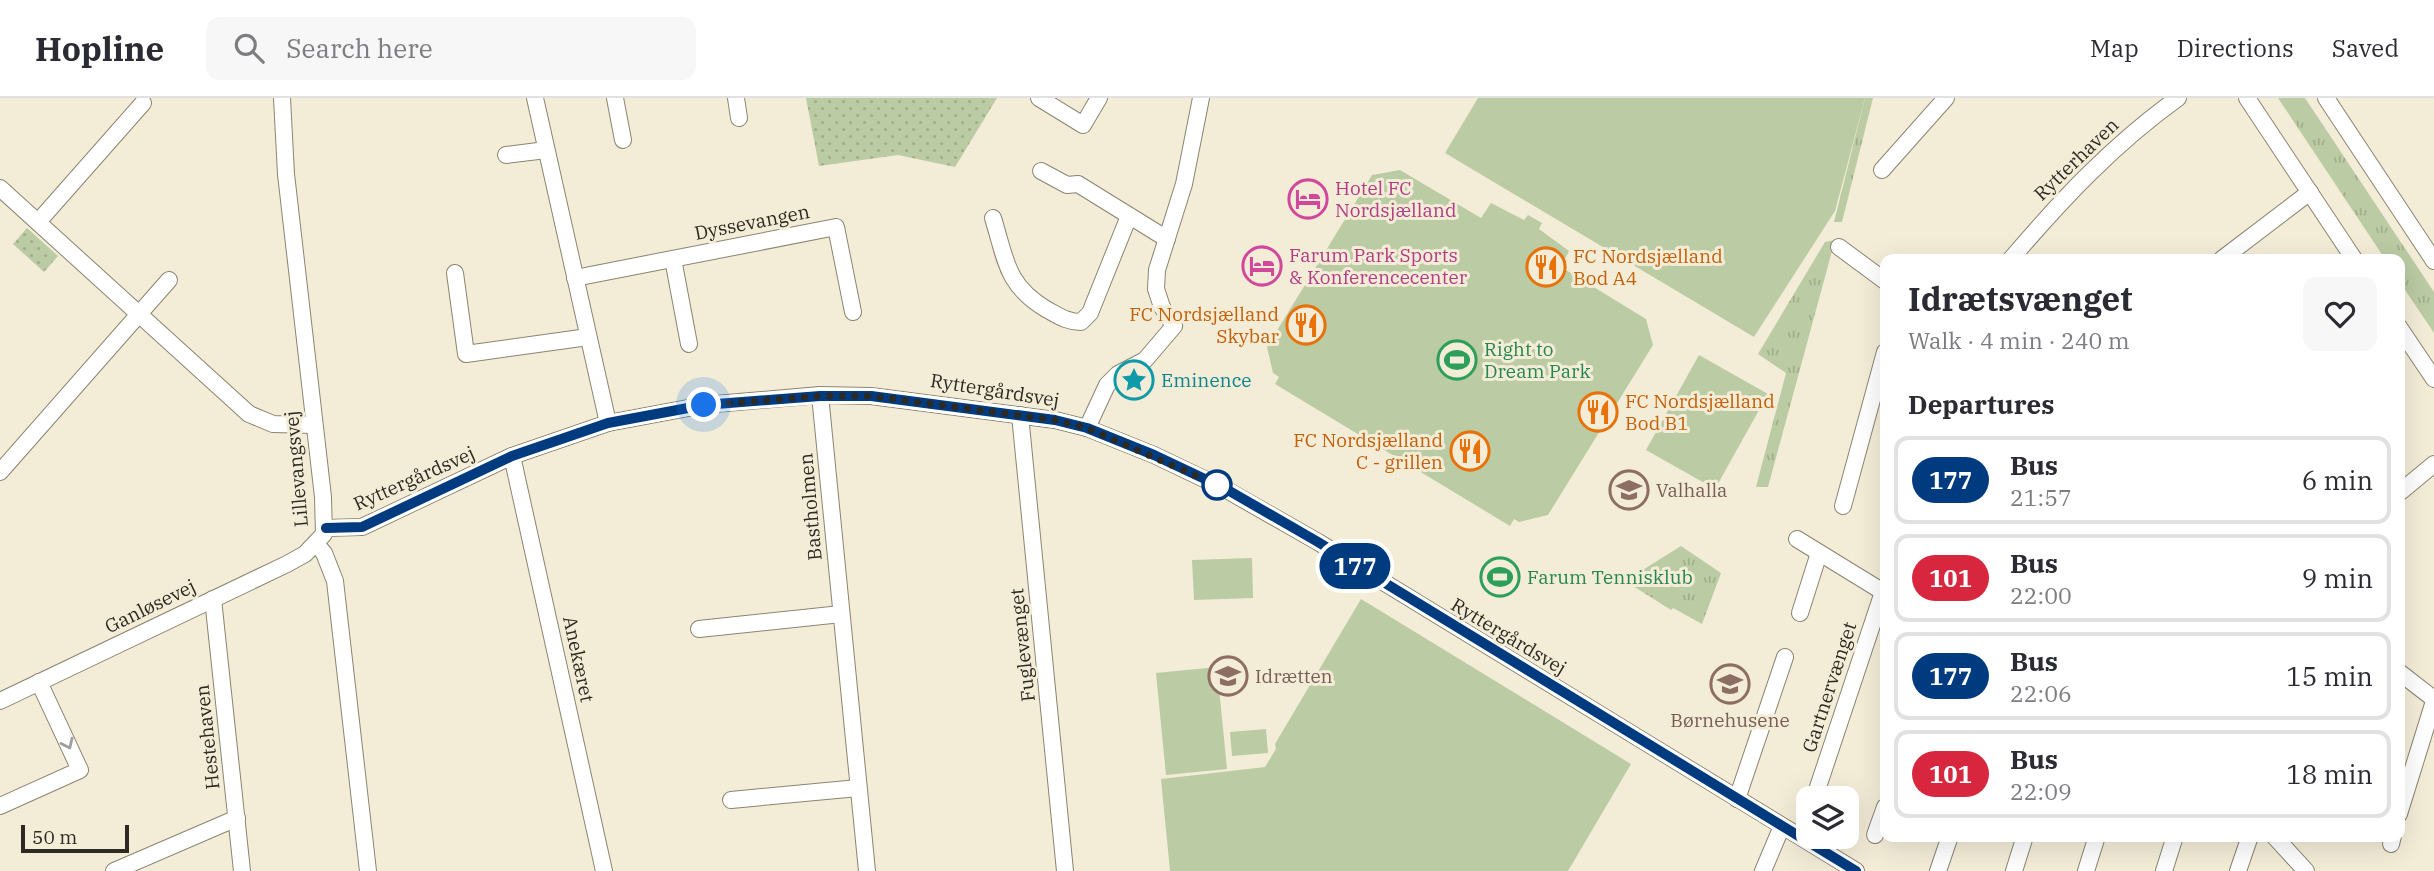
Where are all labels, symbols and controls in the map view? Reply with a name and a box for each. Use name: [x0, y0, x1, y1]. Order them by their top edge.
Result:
search box: [206, 17, 696, 80]
text: Hopline: [35, 27, 164, 70]
icon: search: [230, 29, 268, 67]
text: Search here: [286, 31, 433, 65]
text: Map: [2090, 32, 2139, 64]
text: Directions: [2177, 32, 2294, 64]
text: Saved: [2332, 32, 2399, 64]
street label: Rytterhaven: [2028, 113, 2124, 205]
place label: Hotel FC Nordsjælland: [1335, 176, 1457, 222]
hotel icon: Hotel FC Nordsjælland: [1287, 178, 1329, 220]
street label: Dyssevangen: [692, 199, 812, 245]
place label: Farum Park Sports & Konferencecenter: [1289, 243, 1468, 289]
place label: FC Nordsjælland Bod A4: [1573, 244, 1723, 290]
hotel icon: Farum Park Sports & Konferencecenter: [1241, 245, 1283, 287]
restaurant icon: FC Nordsjælland Bod A4: [1525, 246, 1567, 288]
text: Idrætsvænget: [1908, 277, 2133, 320]
button: heart: [2303, 277, 2377, 351]
place label: FC Nordsjælland Skybar: [1129, 302, 1280, 348]
restaurant icon: FC Nordsjælland Skybar: [1285, 304, 1327, 346]
text: Walk · 4 min · 240 m: [1908, 325, 2130, 355]
place label: Right to Dream Park: [1484, 337, 1591, 383]
sports icon: Right to Dream Park: [1436, 339, 1478, 381]
place icon: Eminence: [1113, 359, 1155, 401]
street label: Ryttergårdsvej: [929, 368, 1061, 412]
place label: Eminence: [1161, 368, 1252, 392]
your location: [686, 387, 721, 422]
text: Departures: [1908, 387, 2054, 421]
place label: FC Nordsjælland Bod B1: [1625, 389, 1775, 435]
restaurant icon: FC Nordsjælland Bod B1: [1577, 391, 1619, 433]
street label: Lillevangsvej: [279, 410, 313, 528]
place label: FC Nordsjælland C - grillen: [1293, 428, 1443, 474]
restaurant icon: FC Nordsjælland C - grillen: [1449, 430, 1491, 472]
street label: Ryttergårdsvej: [350, 441, 478, 515]
text: Bus: [2010, 448, 2058, 482]
street label: Bastholmen: [793, 452, 827, 562]
text: 6 min: [2302, 463, 2373, 497]
text: 177: [1929, 464, 1972, 496]
school or university icon: Valhalla: [1608, 469, 1650, 511]
unlabelled marker: [1202, 470, 1232, 500]
place label: Valhalla: [1656, 478, 1727, 502]
text: 21:57: [2010, 482, 2072, 512]
line badge: 177: [1315, 543, 1395, 589]
text: Bus: [2010, 546, 2058, 580]
text: 177: [1333, 550, 1377, 582]
sports icon: Farum Tennisklub: [1479, 556, 1521, 598]
text: 9 min: [2302, 561, 2373, 595]
text: 101: [1929, 562, 1972, 594]
place label: Farum Tennisklub: [1527, 565, 1693, 589]
street label: Ganløsevej: [101, 574, 199, 638]
text: 22:00: [2010, 580, 2072, 610]
street label: Fuglevænget: [1004, 587, 1040, 703]
street label: Ryttergårdsvej: [1447, 592, 1571, 680]
street label: Anekæret: [558, 614, 600, 705]
street label: Gartnervænget: [1797, 618, 1861, 755]
text: Bus: [2010, 644, 2058, 678]
school or university icon: Idrætten: [1207, 655, 1249, 697]
text: 15 min: [2286, 659, 2373, 693]
text: 177: [1929, 660, 1972, 692]
school or university icon: Børnehusene: [1709, 663, 1751, 705]
place label: Idrætten: [1255, 664, 1333, 688]
text: 22:06: [2010, 678, 2072, 708]
street label: Hestehaven: [190, 683, 224, 791]
place label: Børnehusene: [1670, 708, 1790, 732]
one-way arrow: [60, 737, 74, 749]
text: Bus: [2010, 742, 2058, 776]
text: 18 min: [2286, 757, 2373, 791]
text: 101: [1929, 758, 1972, 790]
text: 22:09: [2010, 776, 2072, 806]
map controls: [1796, 786, 1859, 849]
button: layers: [1796, 786, 1859, 849]
scale bar: [21, 822, 130, 854]
text: 50 m: [32, 825, 77, 849]

